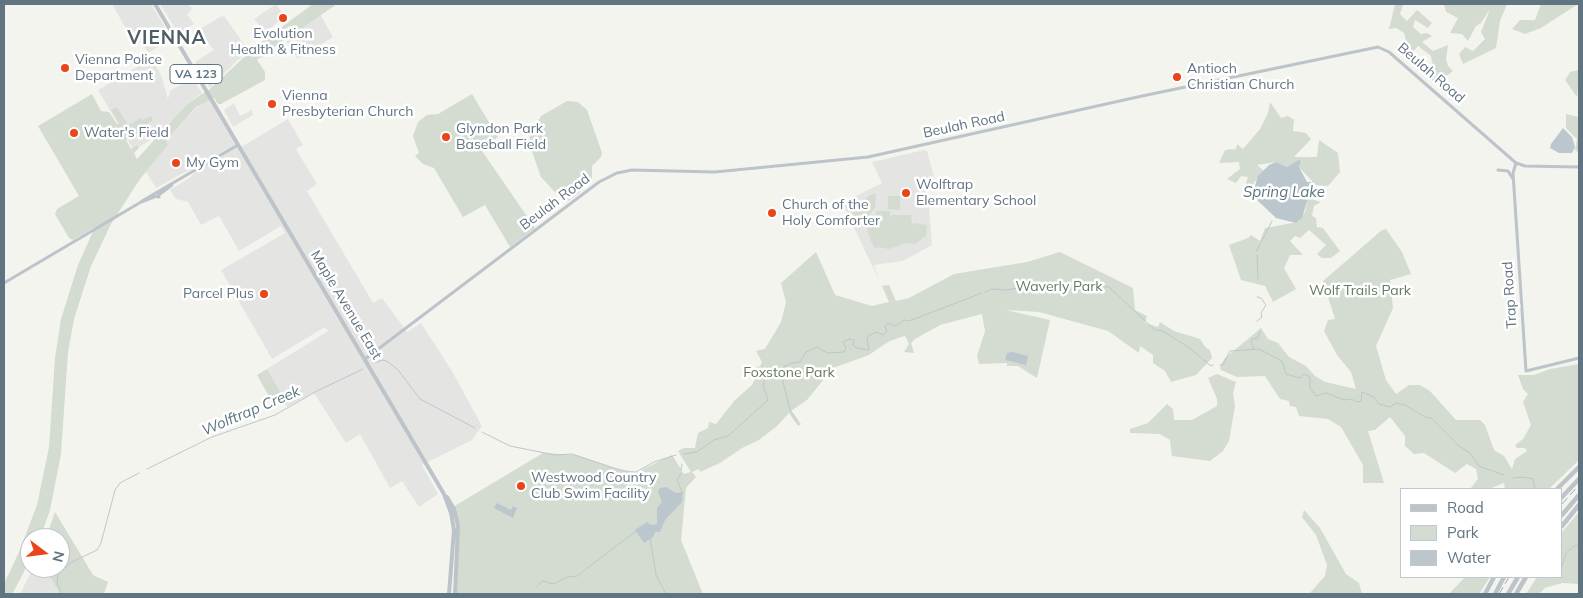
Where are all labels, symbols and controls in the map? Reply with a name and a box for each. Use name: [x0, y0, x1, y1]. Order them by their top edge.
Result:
marker: Evolution Health & Fitness: [277, 12, 289, 24]
place label: Evolution Health & Fitness: [230, 26, 336, 58]
district label: VIENNA: [127, 27, 207, 49]
street label: Beulah Road: [1394, 39, 1468, 107]
place label: Vienna Police Department: [75, 52, 162, 84]
place label: Antioch Christian Church: [1187, 61, 1295, 94]
marker: Vienna Police Department: [59, 62, 71, 74]
road number: VA 123: [170, 64, 222, 84]
marker: Antioch Christian Church: [1171, 71, 1183, 83]
place label: Vienna Presbyterian Church: [282, 88, 413, 120]
marker: Vienna Presbyterian Church: [266, 98, 278, 110]
street label: Beulah Road: [922, 108, 1006, 142]
place label: Glyndon Park Baseball Field: [456, 121, 546, 154]
place label: Water's Field: [84, 125, 169, 141]
marker: Water's Field: [68, 127, 80, 139]
marker: Glyndon Park Baseball Field: [440, 131, 452, 143]
place label: My Gym: [186, 155, 239, 171]
marker: My Gym: [170, 157, 182, 169]
street label: Beulah Road: [517, 170, 593, 234]
place label: Wolftrap Elementary School: [916, 177, 1036, 210]
water label: Spring Lake: [1243, 183, 1325, 201]
marker: Wolftrap Elementary School: [900, 187, 912, 199]
place label: Church of the Holy Comforter: [782, 197, 880, 230]
marker: Church of the Holy Comforter: [766, 207, 778, 219]
street label: Maple Avenue East: [307, 247, 385, 363]
street label: Trap Road: [1499, 261, 1521, 329]
park label: Waverly Park: [1015, 279, 1103, 295]
park label: Wolf Trails Park: [1309, 283, 1411, 299]
place label: Parcel Plus: [183, 286, 254, 302]
marker: Parcel Plus: [258, 288, 270, 300]
park label: Foxstone Park: [743, 365, 835, 381]
water label: Wolftrap Creek: [199, 382, 303, 440]
place label: Westwood Country Club Swim Facility: [531, 470, 657, 502]
marker: Westwood Country Club Swim Facility: [515, 480, 527, 492]
legend: [1400, 488, 1563, 578]
text: Road: [1447, 498, 1484, 517]
text: Park: [1447, 523, 1479, 542]
north arrow: [20, 528, 70, 578]
text: Water: [1447, 548, 1491, 567]
text: N: [48, 549, 69, 564]

